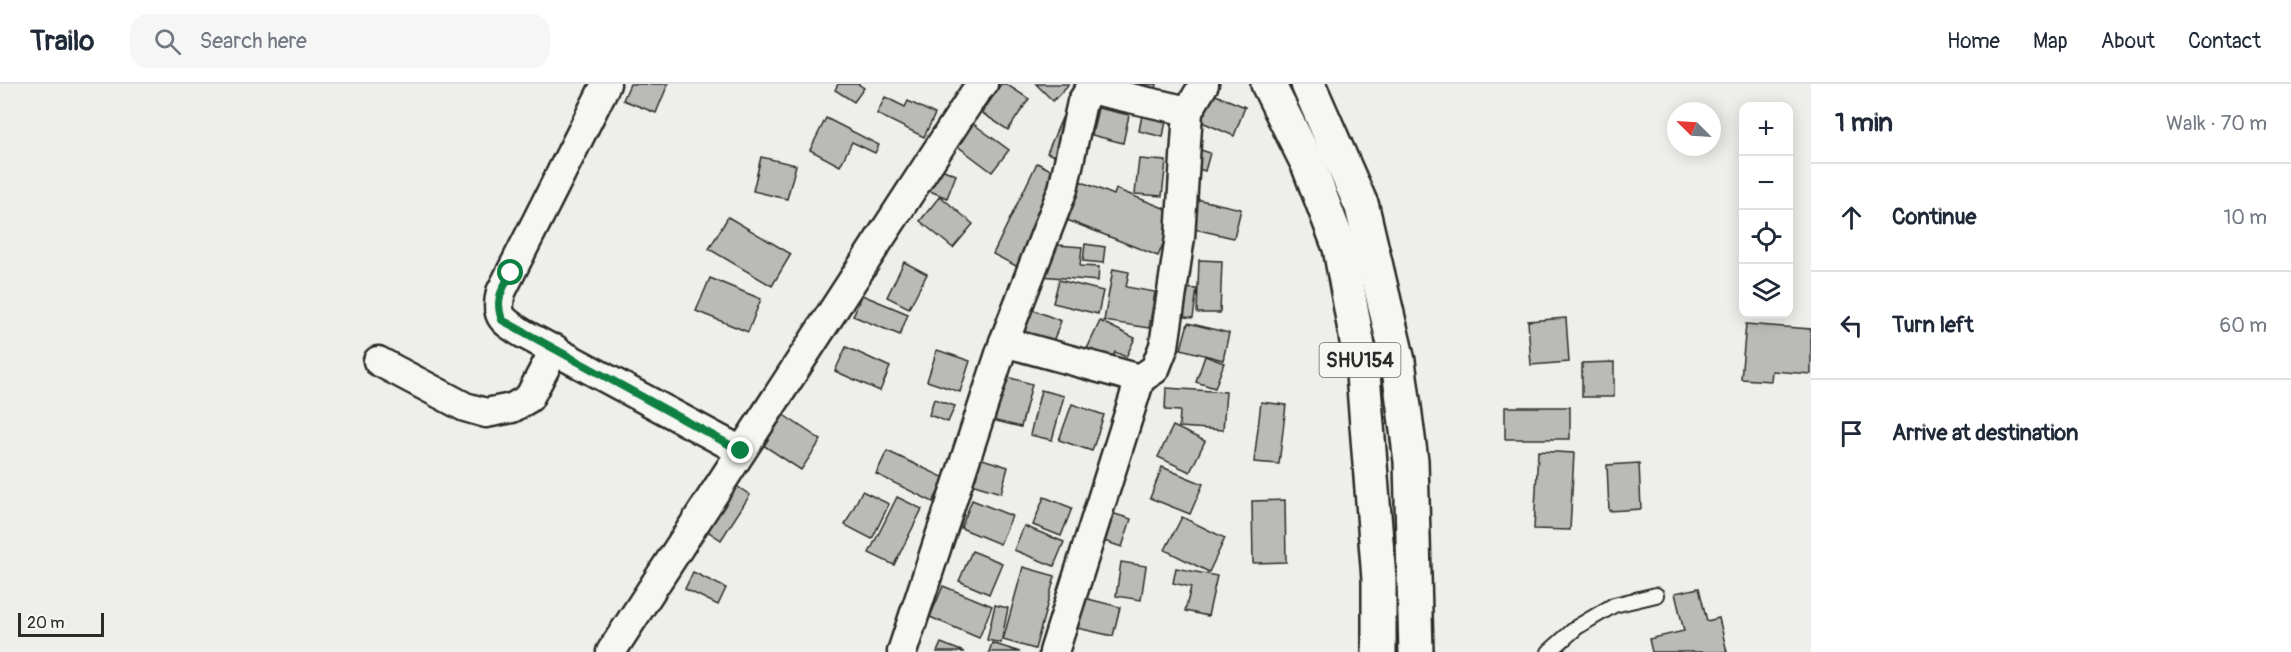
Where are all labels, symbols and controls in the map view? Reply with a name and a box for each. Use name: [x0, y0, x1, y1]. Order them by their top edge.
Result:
search box: [130, 14, 550, 68]
text: Trailo: [30, 24, 94, 59]
icon: search: [151, 25, 184, 58]
text: Search here: [199, 27, 307, 55]
text: Home: [1947, 28, 2000, 55]
text: Map: [2033, 28, 2068, 55]
text: About: [2101, 28, 2155, 55]
text: Contact: [2188, 28, 2261, 55]
north arrow: [1667, 102, 1721, 156]
map controls: [1739, 102, 1793, 318]
button: +: [1739, 102, 1793, 156]
text: 1 min: [1835, 107, 1893, 139]
text: Walk · 70 m: [2166, 111, 2267, 136]
button: −: [1739, 156, 1793, 210]
icon: ahead: [1835, 201, 1868, 234]
text: Continue: [1892, 203, 1976, 231]
text: 10 m: [2223, 205, 2267, 230]
button: locate: [1739, 210, 1793, 264]
route start: [497, 259, 523, 285]
button: layers: [1739, 264, 1793, 318]
icon: left: [1835, 309, 1868, 342]
text: Turn left: [1892, 311, 1974, 339]
text: 60 m: [2220, 313, 2267, 338]
road number: SHU154: [1320, 343, 1400, 377]
icon: arrive: [1835, 417, 1868, 450]
text: Arrive at destination: [1892, 419, 2078, 447]
route end: [727, 437, 753, 463]
scale bar: [18, 610, 104, 638]
text: 20 m: [27, 613, 65, 633]

